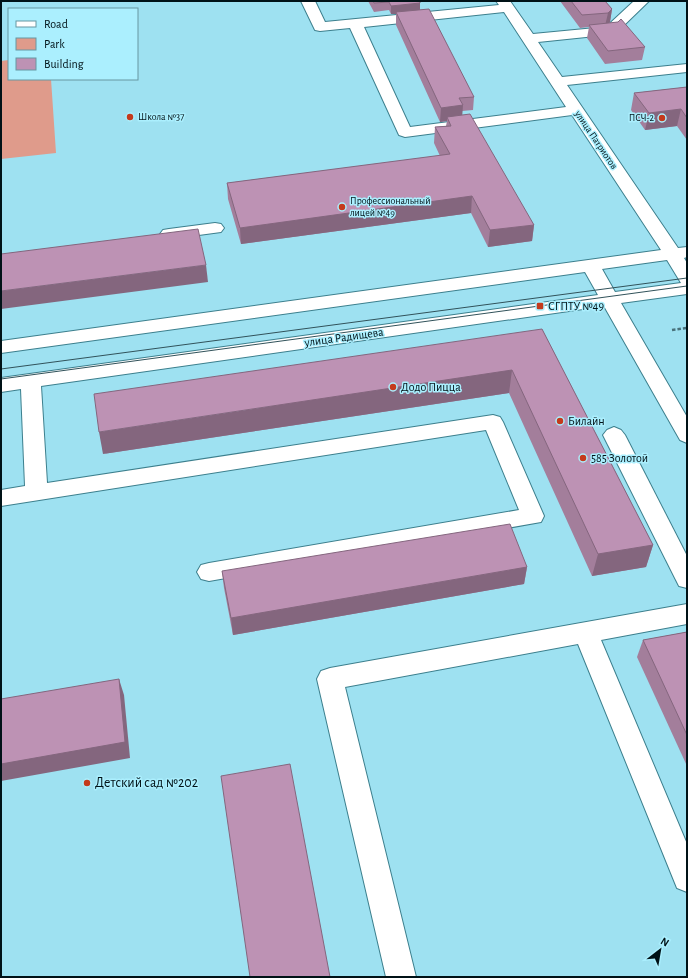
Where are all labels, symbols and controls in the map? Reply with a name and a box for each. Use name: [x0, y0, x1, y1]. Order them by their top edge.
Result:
legend: [8, 8, 138, 80]
text: Road: [44, 18, 68, 30]
text: Park: [44, 38, 65, 50]
text: Building: [44, 58, 84, 70]
street label: улица Патриотов: [572, 108, 619, 171]
marker: Школа №37: [125, 112, 135, 122]
place label: Школа №37: [138, 112, 184, 122]
place label: ПСЧ-2: [629, 113, 654, 123]
marker: ПСЧ-2: [657, 113, 667, 123]
place label: Профессиональный лицей №49: [350, 196, 430, 218]
marker: Профессиональный лицей №49: [337, 202, 347, 212]
place label: СГПТУ №49: [548, 300, 604, 312]
marker: СГПТУ №49: [535, 301, 545, 311]
street label: улица Радищева: [303, 325, 385, 350]
place label: Додо Пицца: [401, 381, 461, 393]
marker: Додо Пицца: [388, 382, 398, 392]
place label: Билайн: [568, 415, 605, 427]
marker: Билайн: [555, 416, 565, 426]
place label: 585 Золотой: [591, 452, 648, 464]
marker: 585 Золотой: [578, 453, 588, 463]
place label: Детский сад №202: [95, 776, 198, 790]
marker: Детский сад №202: [82, 778, 92, 788]
north arrow: [640, 930, 680, 970]
text: N: [659, 935, 671, 949]

